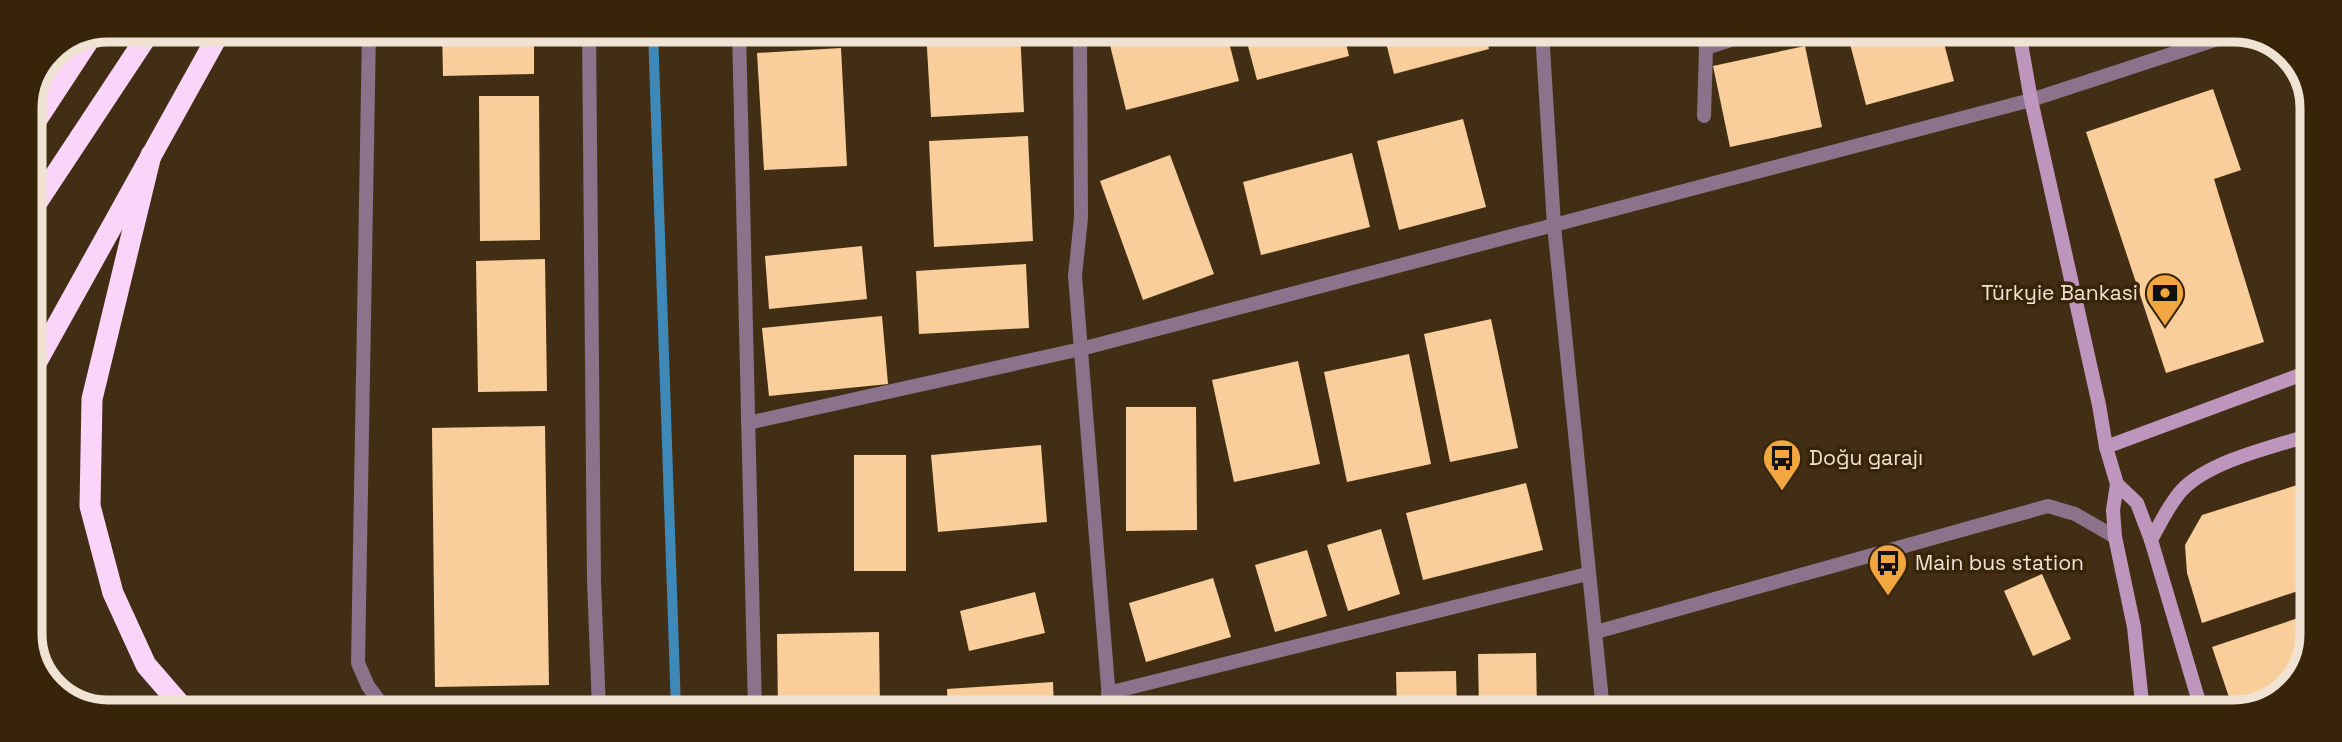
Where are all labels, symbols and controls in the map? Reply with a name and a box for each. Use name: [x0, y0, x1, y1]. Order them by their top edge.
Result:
bank icon: Türkyie Bankasi: [2144, 272, 2186, 327]
place label: Türkyie Bankasi: [1981, 279, 2138, 306]
bus stop icon: Doğu garajı: [1761, 437, 1803, 492]
place label: Doğu garajı: [1809, 444, 1923, 471]
bus stop icon: Main bus station: [1867, 542, 1909, 597]
place label: Main bus station: [1915, 549, 2084, 576]

